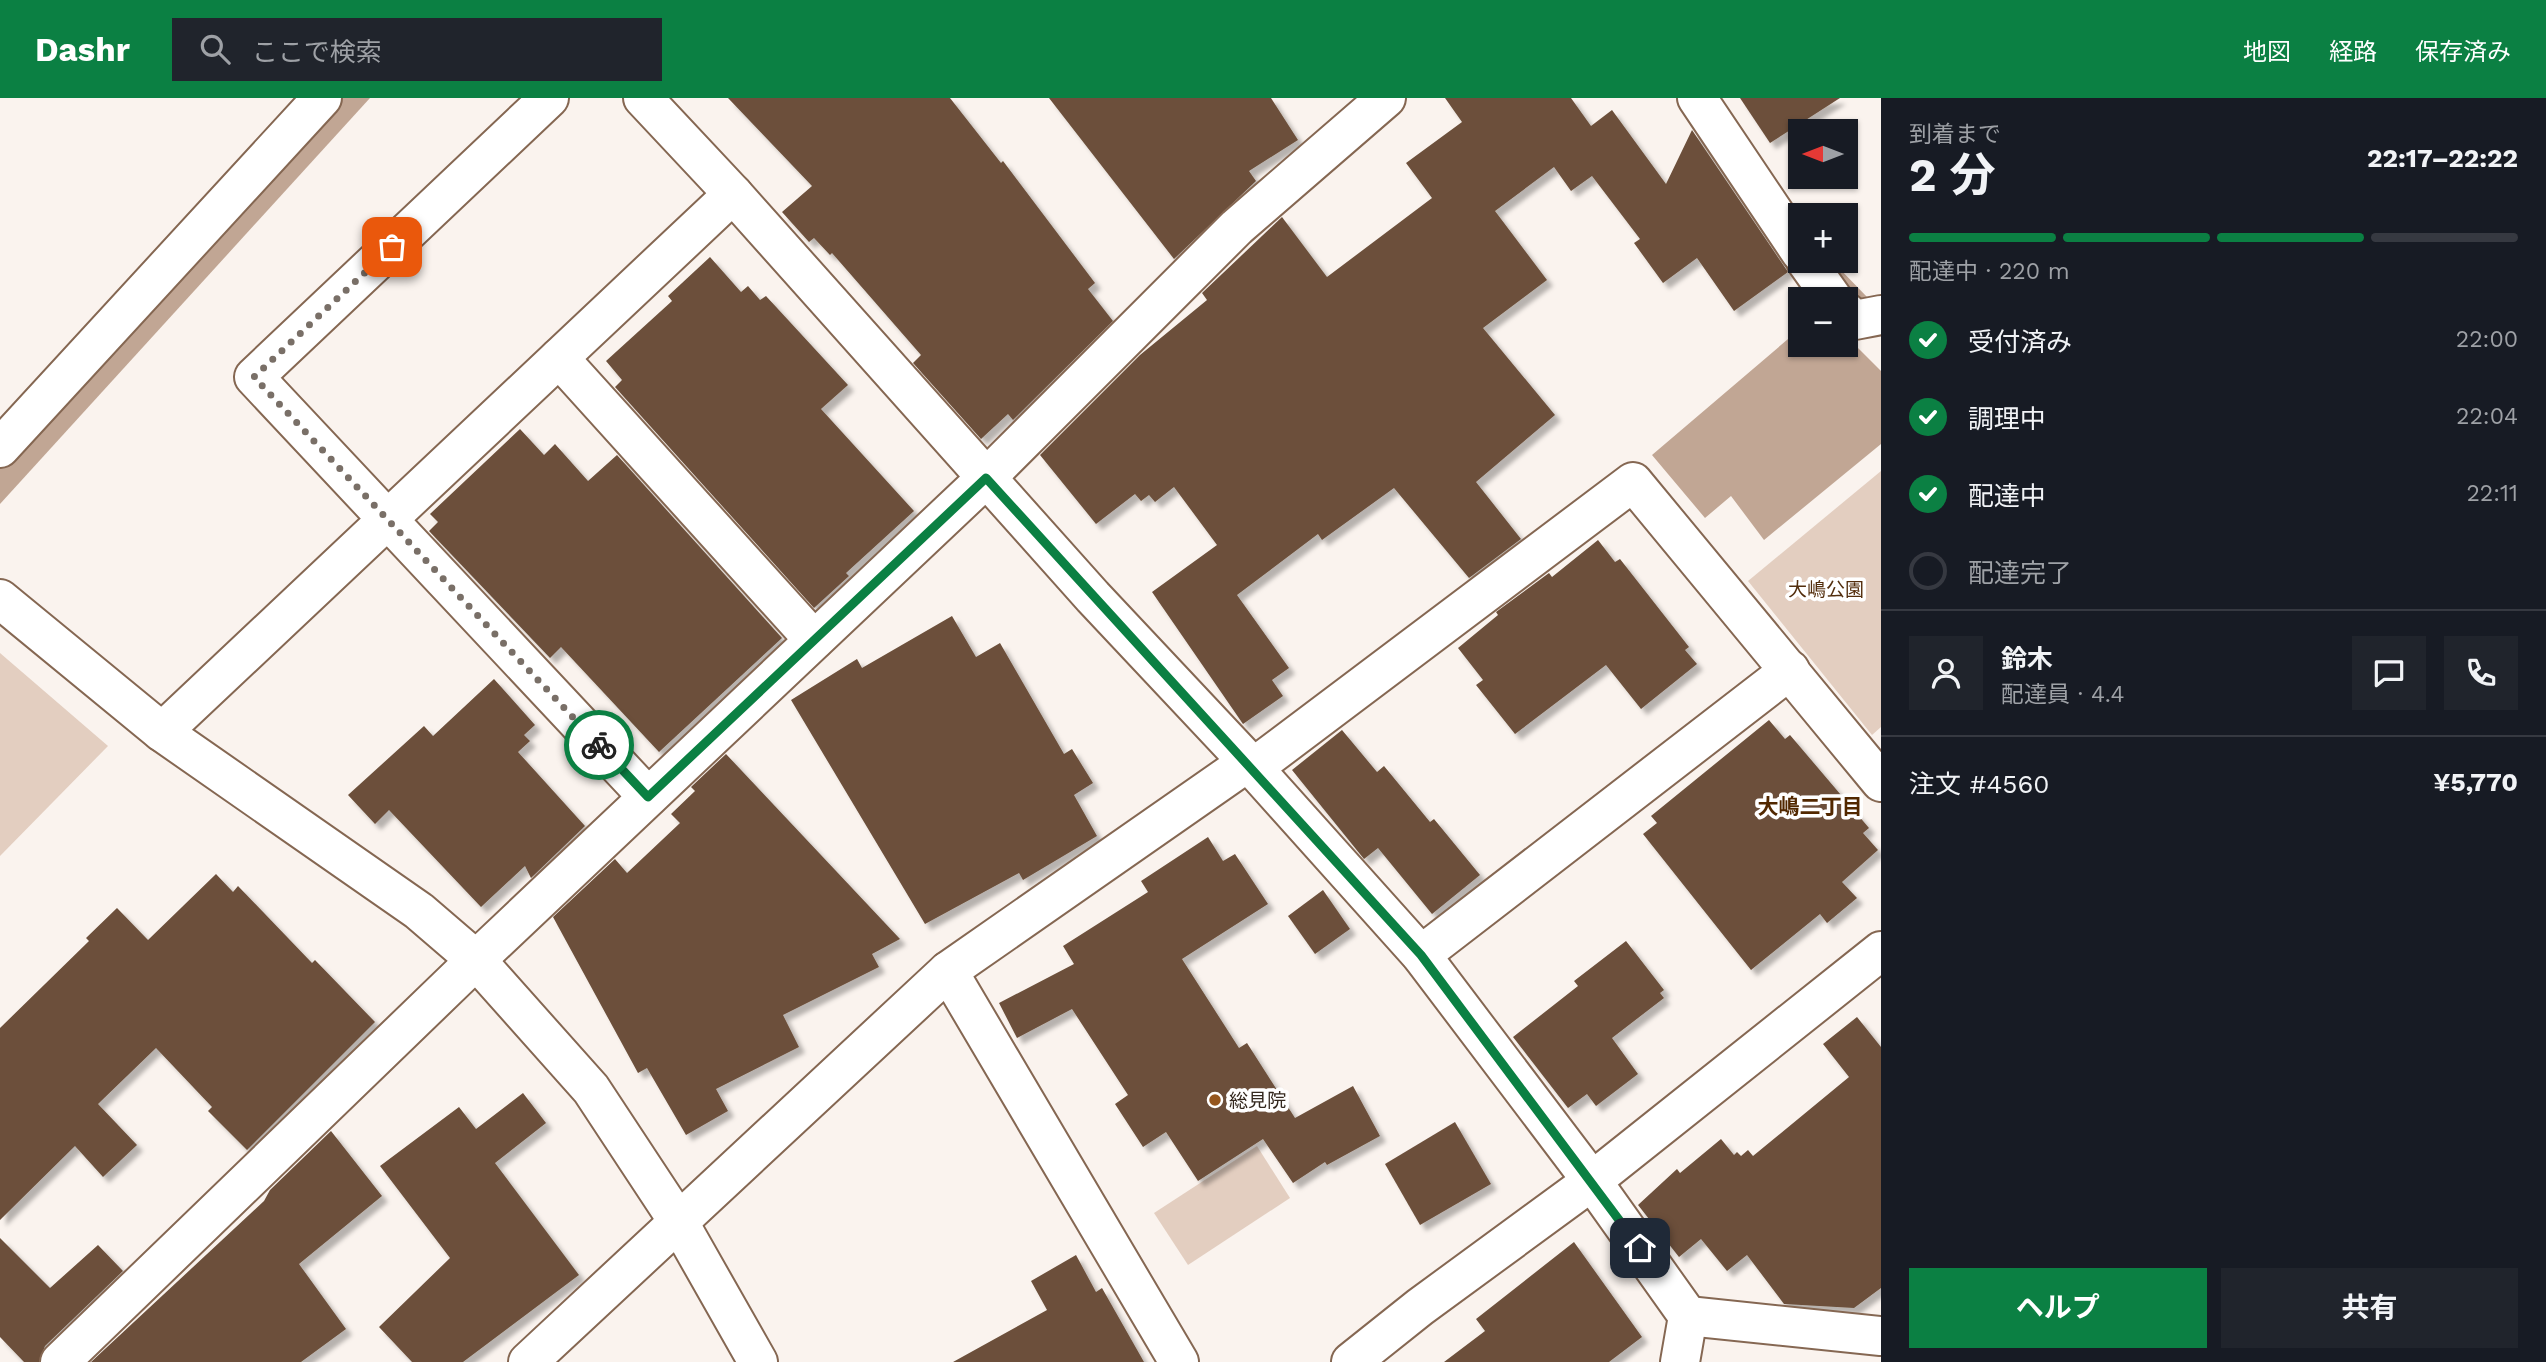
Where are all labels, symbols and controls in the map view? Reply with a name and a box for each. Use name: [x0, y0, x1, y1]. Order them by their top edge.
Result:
search box: [172, 18, 662, 81]
text: Dashr: [35, 30, 130, 69]
icon: search: [196, 30, 234, 68]
text: ここで検索: [252, 37, 382, 67]
text: 地図: [2243, 38, 2291, 66]
text: 経路: [2329, 38, 2377, 66]
text: 保存済み: [2415, 38, 2511, 66]
north arrow: [1788, 119, 1858, 189]
map controls: [1788, 119, 1858, 357]
text: 到着まで: [1909, 121, 2001, 148]
text: 22:17–22:22: [2367, 143, 2518, 173]
text: 2 分: [1909, 148, 1996, 202]
button: +: [1788, 203, 1858, 273]
pin: [362, 217, 422, 277]
icon: bag: [373, 228, 411, 266]
text: 配達中 · 220 m: [1909, 258, 2070, 285]
button: −: [1788, 287, 1858, 357]
icon: check: [1909, 321, 1947, 359]
text: 22:00: [2456, 326, 2518, 353]
text: 受付済み: [1968, 327, 2072, 357]
icon: check: [1909, 398, 1947, 436]
text: 22:04: [2456, 403, 2518, 430]
text: 調理中: [1968, 404, 2046, 434]
icon: check: [1909, 475, 1947, 513]
text: 22:11: [2466, 480, 2518, 507]
text: 配達中: [1968, 481, 2046, 511]
text: 配達完了: [1968, 558, 2072, 588]
park label: 大嶋公園: [1788, 578, 1864, 601]
button: person: [1909, 636, 1983, 710]
button: chat: [2352, 636, 2426, 710]
button: phone: [2444, 636, 2518, 710]
text: 鈴木: [2001, 644, 2053, 674]
text: 配達員 · 4.4: [2001, 681, 2125, 708]
courier: [564, 710, 634, 780]
icon: bike: [580, 726, 618, 764]
text: ¥5,770: [2433, 767, 2518, 797]
text: 注文 #4560: [1909, 769, 2049, 799]
district label: 大嶋二丁目: [1758, 794, 1863, 819]
place label: 総見院: [1229, 1089, 1286, 1112]
marker: 総見院: [1207, 1092, 1223, 1108]
pin: [1610, 1218, 1670, 1278]
icon: home: [1621, 1229, 1659, 1267]
button: ヘルプ: [1909, 1268, 2207, 1348]
button: 共有: [2221, 1268, 2518, 1348]

